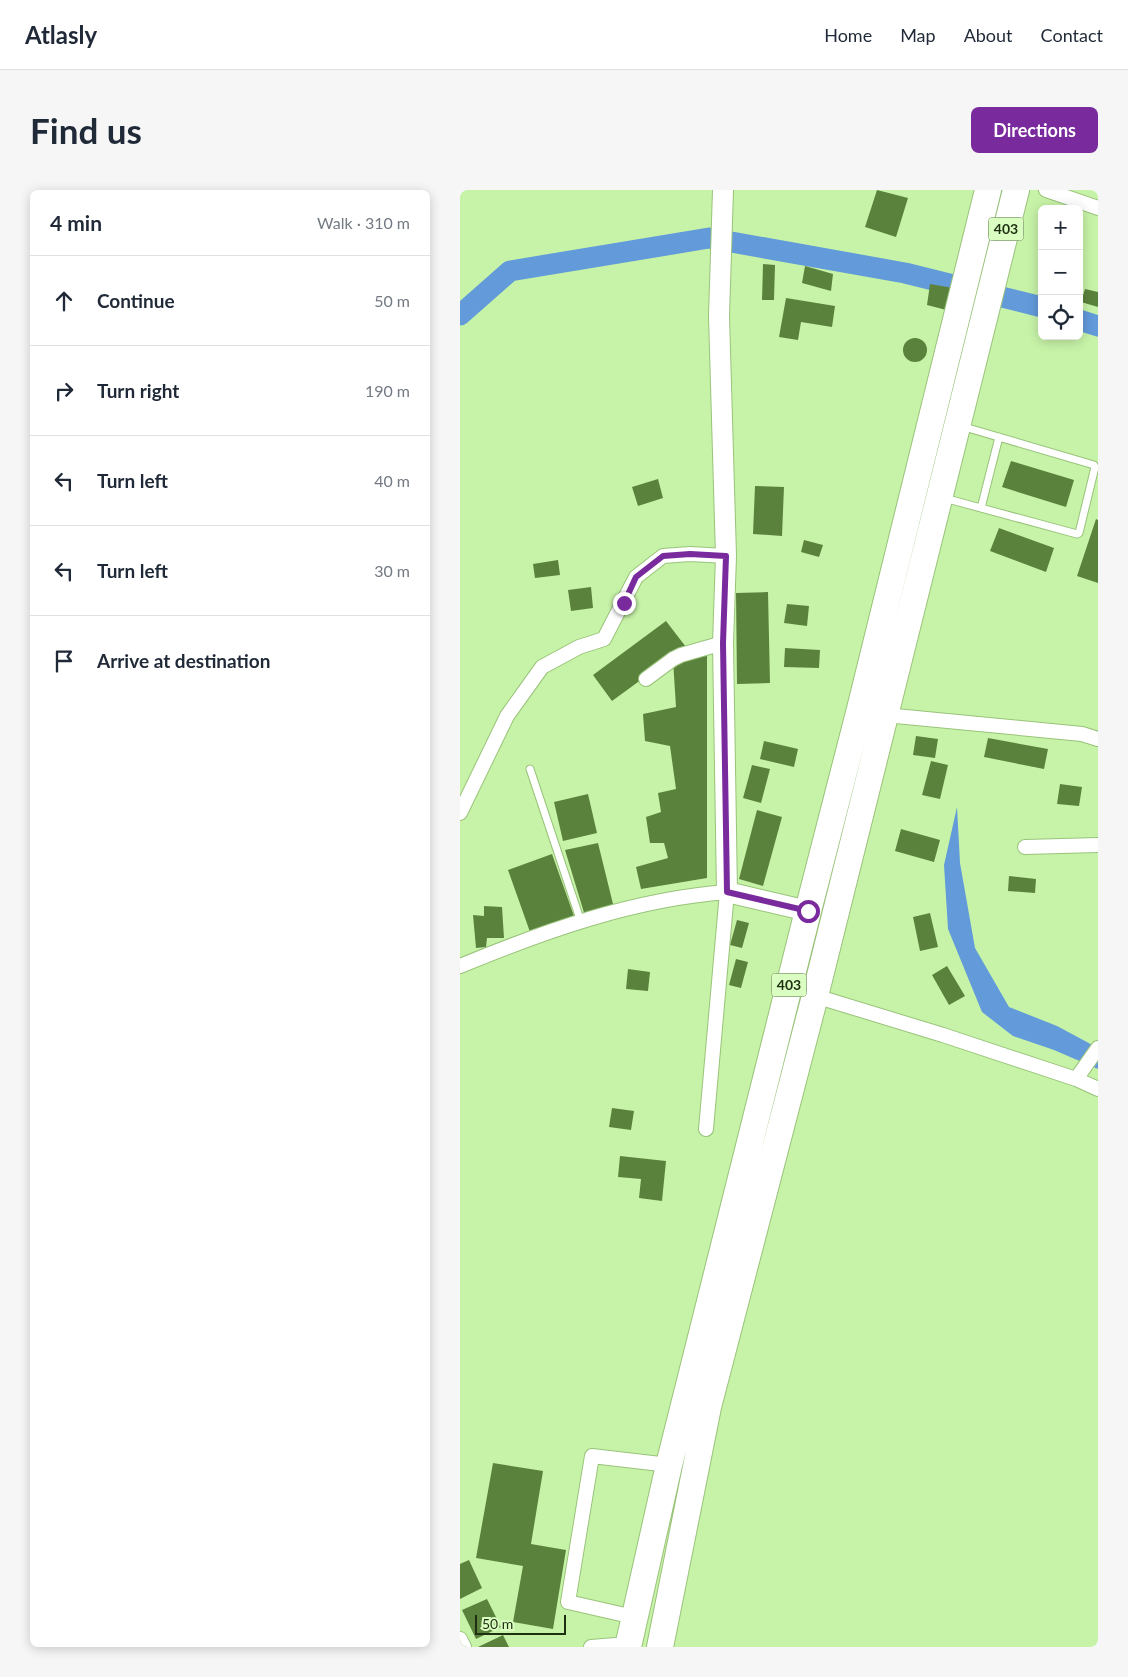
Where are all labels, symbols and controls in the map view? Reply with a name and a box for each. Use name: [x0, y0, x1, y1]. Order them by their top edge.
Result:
text: Atlasly: [25, 20, 97, 49]
text: Home: [824, 24, 872, 46]
text: Map: [900, 24, 936, 46]
text: About: [964, 24, 1013, 46]
text: Contact: [1041, 24, 1103, 46]
button: Directions: [971, 107, 1098, 153]
text: Find us: [30, 109, 142, 151]
map controls: [1038, 205, 1083, 340]
button: +: [1038, 205, 1083, 250]
text: 4 min: [50, 210, 102, 235]
text: Walk · 310 m: [317, 213, 410, 232]
road number: 403: [988, 218, 1024, 240]
button: −: [1038, 250, 1083, 295]
icon: ahead: [50, 287, 78, 315]
text: Continue: [97, 289, 175, 312]
text: 50 m: [374, 291, 410, 310]
button: locate: [1038, 295, 1083, 340]
icon: right: [50, 377, 78, 405]
text: Turn right: [97, 379, 179, 402]
text: 190 m: [365, 381, 410, 400]
icon: left: [50, 467, 78, 495]
text: Turn left: [97, 469, 168, 492]
text: 40 m: [374, 471, 410, 490]
icon: left: [50, 557, 78, 585]
text: Turn left: [97, 559, 168, 582]
text: 30 m: [374, 561, 410, 580]
route end: [613, 592, 636, 615]
icon: arrive: [50, 647, 78, 675]
text: Arrive at destination: [97, 649, 270, 672]
route start: [797, 900, 820, 923]
road number: 403: [772, 974, 806, 996]
scale bar: [475, 1612, 566, 1635]
text: 50 m: [482, 1615, 513, 1632]

